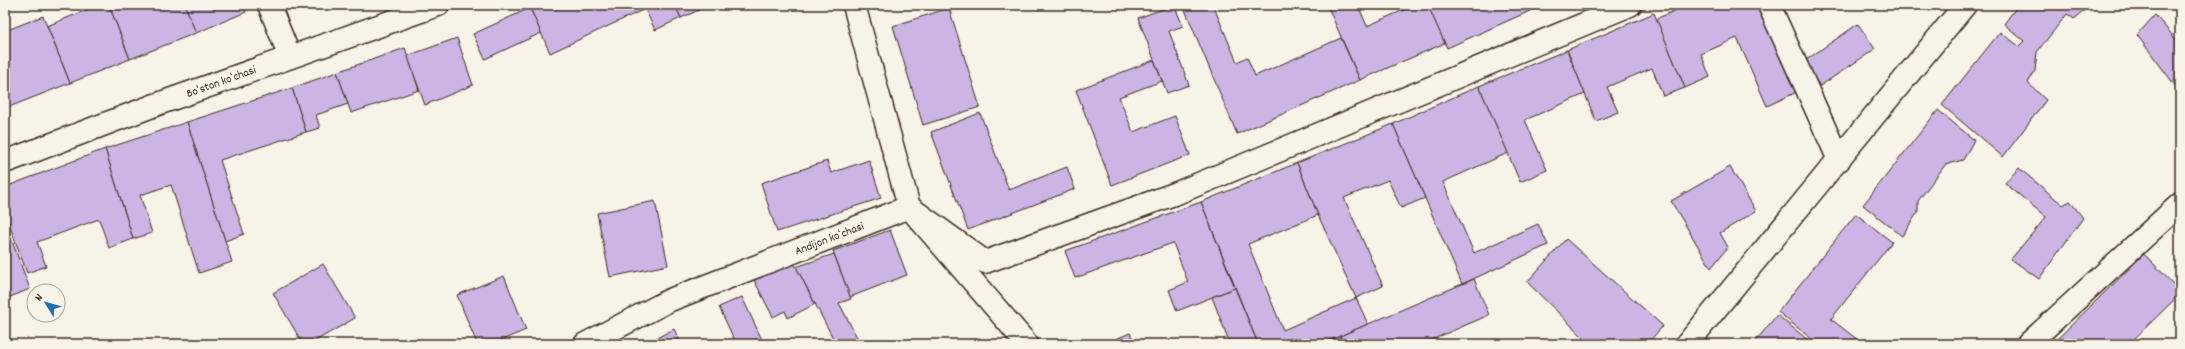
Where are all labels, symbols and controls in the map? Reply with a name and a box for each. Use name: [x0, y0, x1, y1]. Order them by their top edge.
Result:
street label: Boʻston koʻchasi: [184, 62, 259, 103]
street label: Andijon koʻchasi: [792, 218, 867, 260]
north arrow: [26, 283, 66, 323]
text: N: [32, 291, 48, 305]

